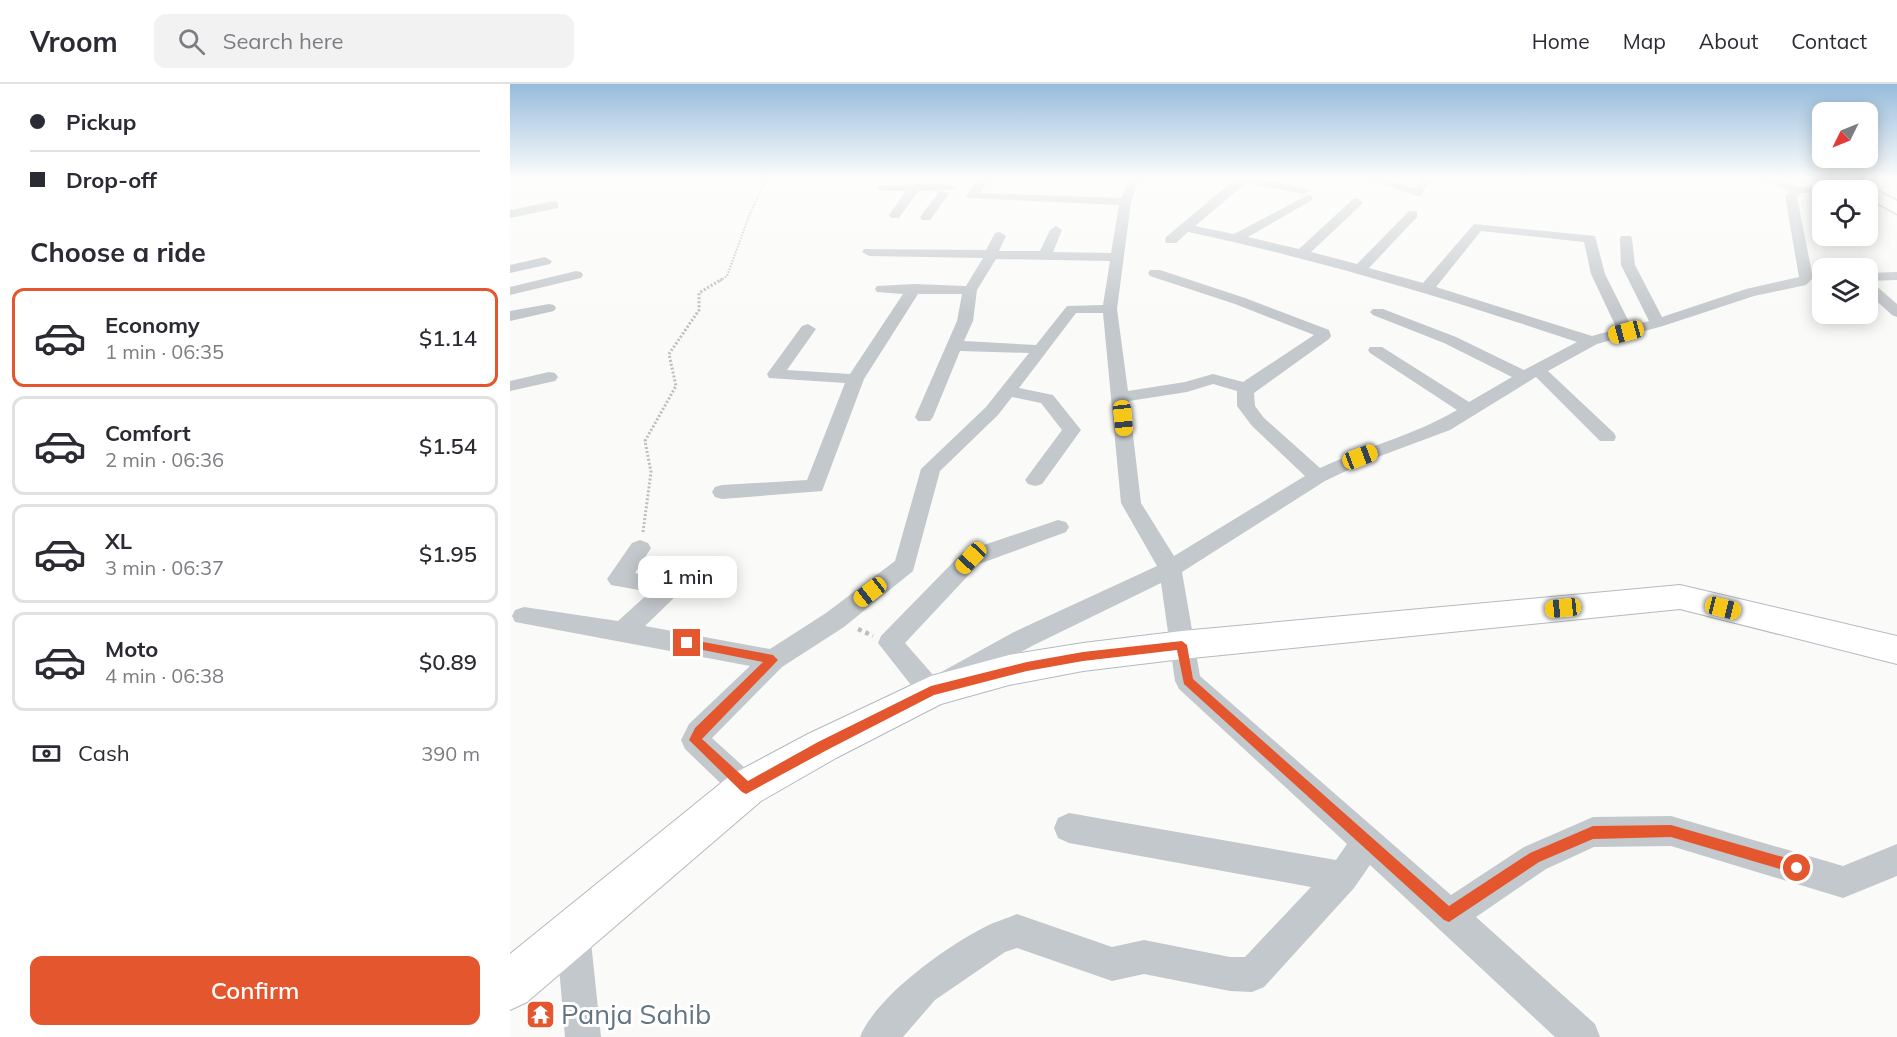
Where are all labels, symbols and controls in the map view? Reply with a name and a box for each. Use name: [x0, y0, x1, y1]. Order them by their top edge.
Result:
search box: [154, 14, 574, 68]
text: Vroom: [30, 24, 118, 59]
icon: search: [175, 25, 208, 58]
text: Search here: [223, 27, 344, 55]
text: Home: [1532, 28, 1590, 54]
text: Map: [1623, 28, 1666, 54]
text: About: [1699, 28, 1758, 54]
text: Contact: [1791, 28, 1867, 54]
north arrow: [1812, 102, 1878, 168]
map controls: [1812, 102, 1878, 324]
text: Pickup: [66, 108, 136, 136]
text: Drop-off: [66, 166, 157, 194]
button: locate: [1812, 180, 1878, 246]
text: Choose a ride: [30, 235, 206, 269]
button: layers: [1812, 258, 1878, 324]
icon: car: [33, 311, 87, 365]
text: Economy: [105, 311, 200, 339]
car: [1606, 319, 1646, 345]
text: $1.14: [419, 324, 477, 352]
text: 1 min · 06:35: [105, 339, 224, 364]
car: [1112, 399, 1134, 437]
icon: car: [33, 419, 87, 473]
text: Comfort: [105, 419, 191, 447]
text: $1.54: [419, 432, 477, 460]
car: [1340, 442, 1380, 472]
text: 2 min · 06:36: [105, 447, 224, 472]
icon: car: [33, 527, 87, 581]
text: XL: [105, 527, 132, 555]
car: [952, 539, 990, 577]
text: $1.95: [419, 540, 477, 568]
text: 3 min · 06:37: [105, 555, 224, 580]
callout: 1 min: [638, 556, 736, 598]
text: 1 min: [662, 564, 713, 589]
car: [850, 574, 890, 610]
car: [1703, 595, 1743, 621]
car: [1544, 597, 1582, 619]
route end: [673, 629, 700, 656]
icon: car: [33, 635, 87, 689]
text: Moto: [105, 635, 158, 663]
text: $0.89: [419, 648, 477, 676]
text: 4 min · 06:38: [105, 663, 224, 688]
icon: cash: [30, 737, 63, 770]
text: Cash: [78, 739, 130, 767]
text: 390 m: [421, 741, 480, 766]
route start: [1783, 854, 1810, 881]
button: Confirm: [30, 956, 480, 1025]
place label: Panja Sahib: [561, 997, 711, 1031]
temple icon: Panja Sahib: [524, 999, 556, 1031]

